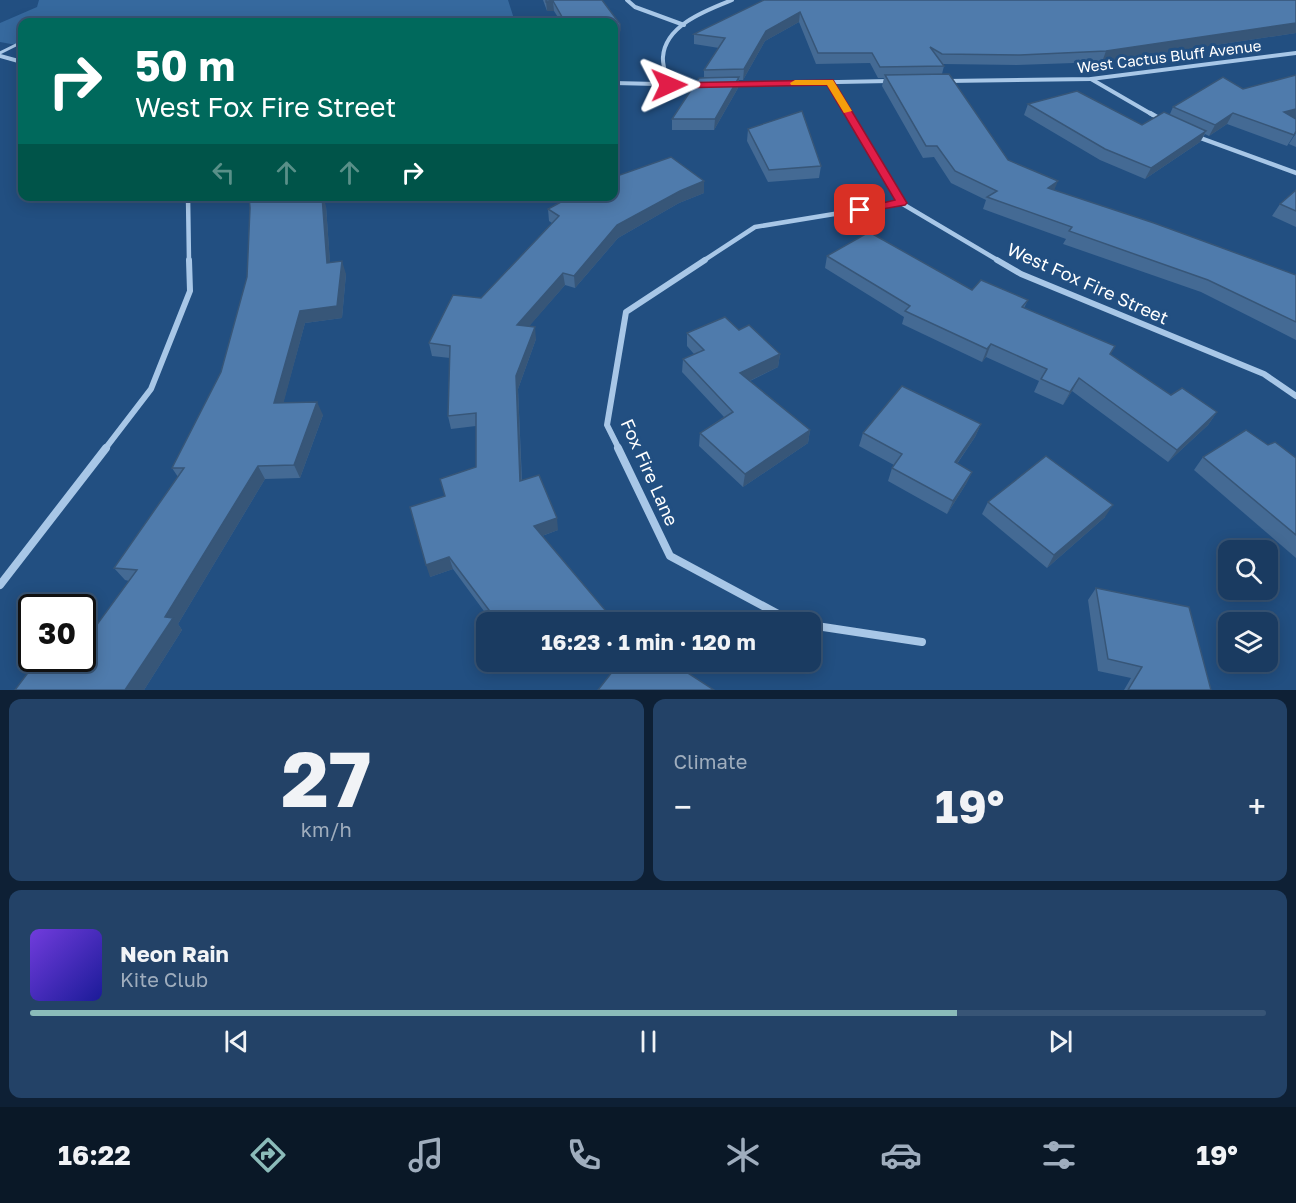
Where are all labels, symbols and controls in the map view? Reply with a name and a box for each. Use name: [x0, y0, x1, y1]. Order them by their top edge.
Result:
street label: West Cactus Bluff Avenue: [1076, 36, 1262, 76]
text: 50 m: [135, 40, 235, 90]
icon: right: [36, 42, 114, 120]
position arrow: [637, 53, 701, 117]
text: West Fox Fire Street: [135, 91, 396, 123]
icon: left: [207, 156, 240, 189]
icon: ahead: [270, 156, 303, 189]
icon: ahead: [333, 156, 366, 189]
icon: right: [396, 156, 429, 189]
pin: [834, 184, 885, 235]
icon: arrive: [843, 193, 876, 226]
street label: West Fox Fire Street: [1004, 238, 1172, 328]
street label: Fox Fire Lane: [617, 415, 683, 529]
map controls: [1218, 540, 1278, 672]
button: search: [1218, 540, 1278, 600]
speed limit sign: 30: [18, 594, 96, 672]
button: layers: [1218, 612, 1278, 672]
text: 16:23 · 1 min · 120 m: [541, 628, 756, 655]
text: 27: [281, 731, 371, 824]
text: Climate: [674, 749, 747, 773]
text: 19°: [935, 779, 1004, 833]
text: −: [674, 787, 692, 826]
text: +: [1248, 787, 1266, 826]
text: km/h: [301, 817, 352, 841]
text: Neon Rain: [120, 940, 229, 967]
text: Kite Club: [120, 967, 208, 991]
icon: previous: [220, 1025, 253, 1058]
icon: pause: [632, 1025, 665, 1058]
icon: next: [1044, 1025, 1077, 1058]
icon: directions: [247, 1134, 289, 1176]
icon: music: [405, 1134, 447, 1176]
icon: phone: [563, 1134, 605, 1176]
icon: climate: [722, 1134, 764, 1176]
icon: car: [880, 1134, 922, 1176]
icon: filters: [1038, 1134, 1080, 1176]
text: 16:22: [58, 1139, 131, 1171]
text: 19°: [1196, 1139, 1238, 1171]

